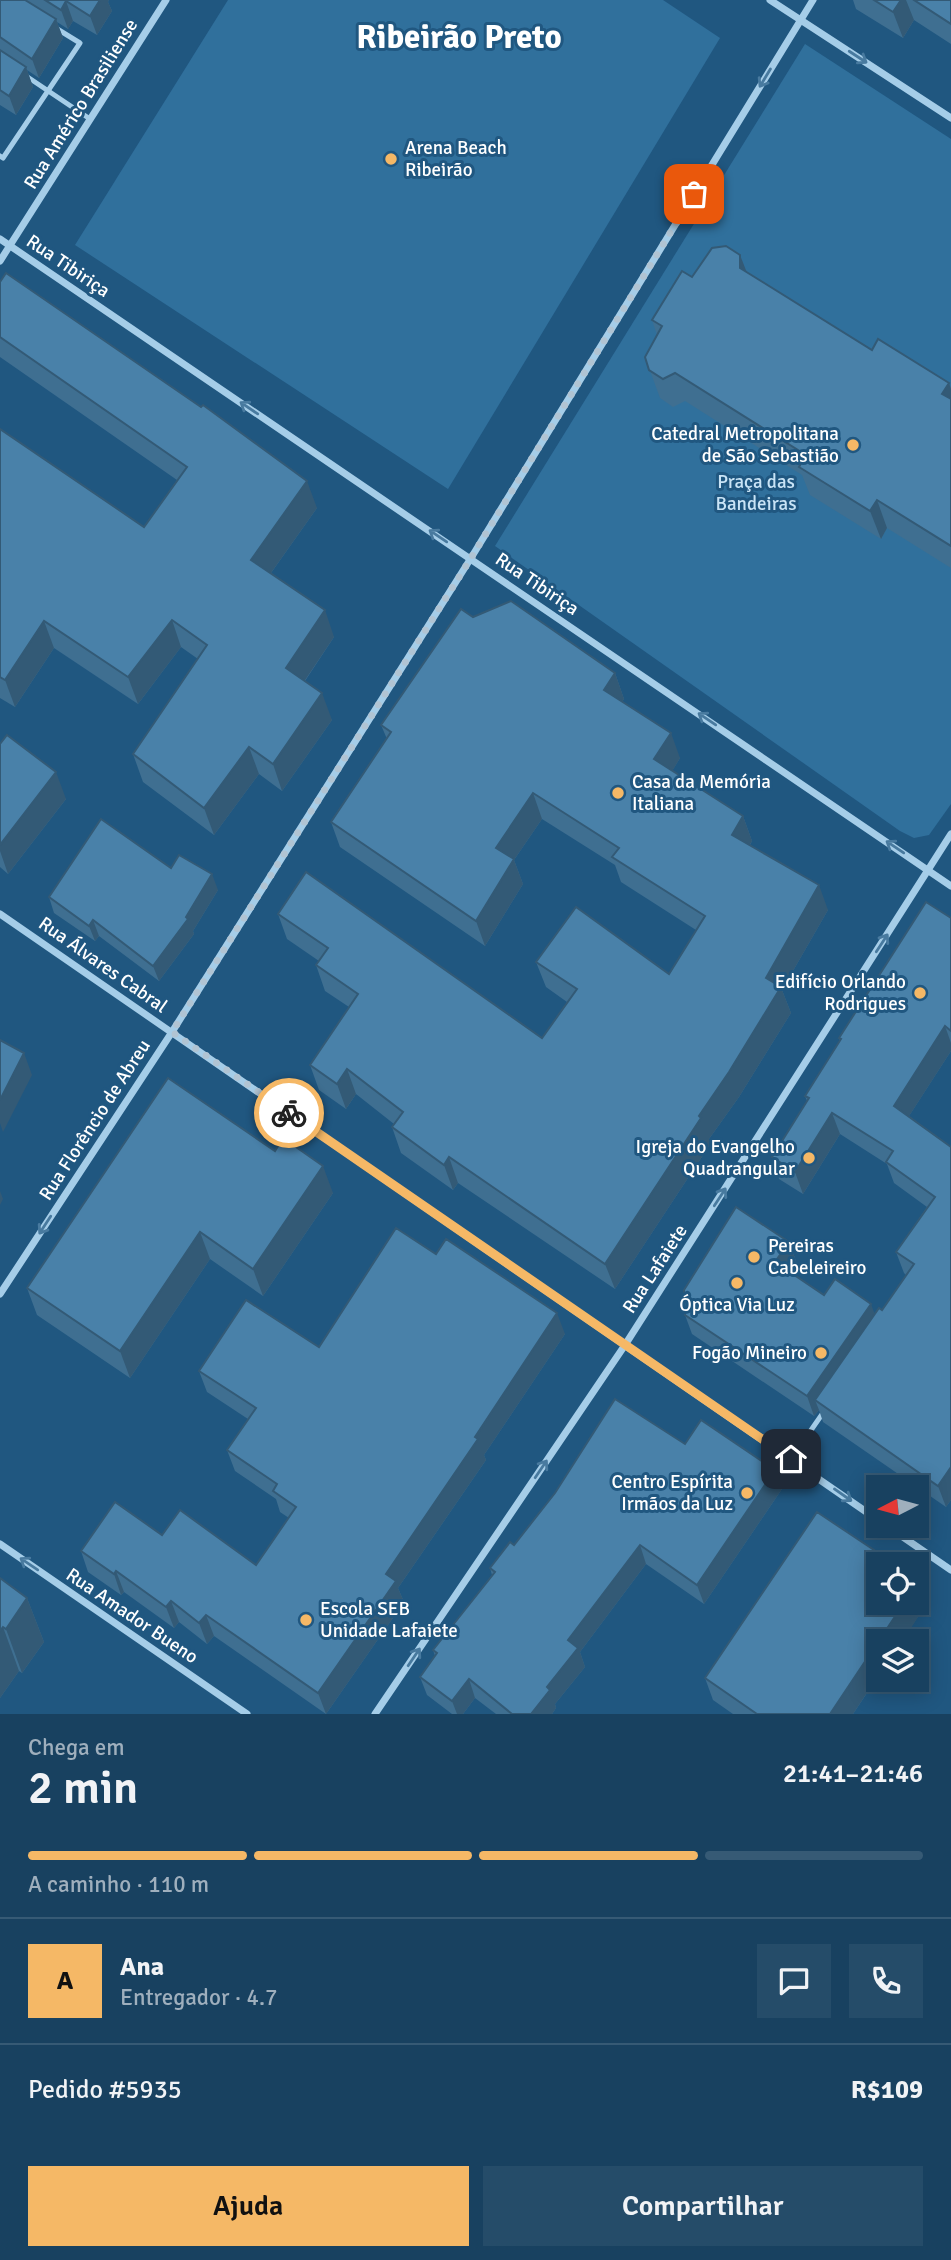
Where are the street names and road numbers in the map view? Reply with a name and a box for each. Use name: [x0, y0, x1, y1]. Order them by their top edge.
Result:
street label: Rua Américo Brasiliense: [19, 14, 143, 194]
street label: Rua Tibiriça: [22, 229, 114, 303]
street label: Rua Tibiriça: [491, 547, 583, 621]
street label: Rua Álvares Cabral: [34, 912, 172, 1018]
street label: Rua Florêncio de Abreu: [34, 1035, 156, 1205]
street label: Rua Lafaiete: [617, 1220, 693, 1318]
street label: Rua Amador Bueno: [61, 1563, 203, 1669]

